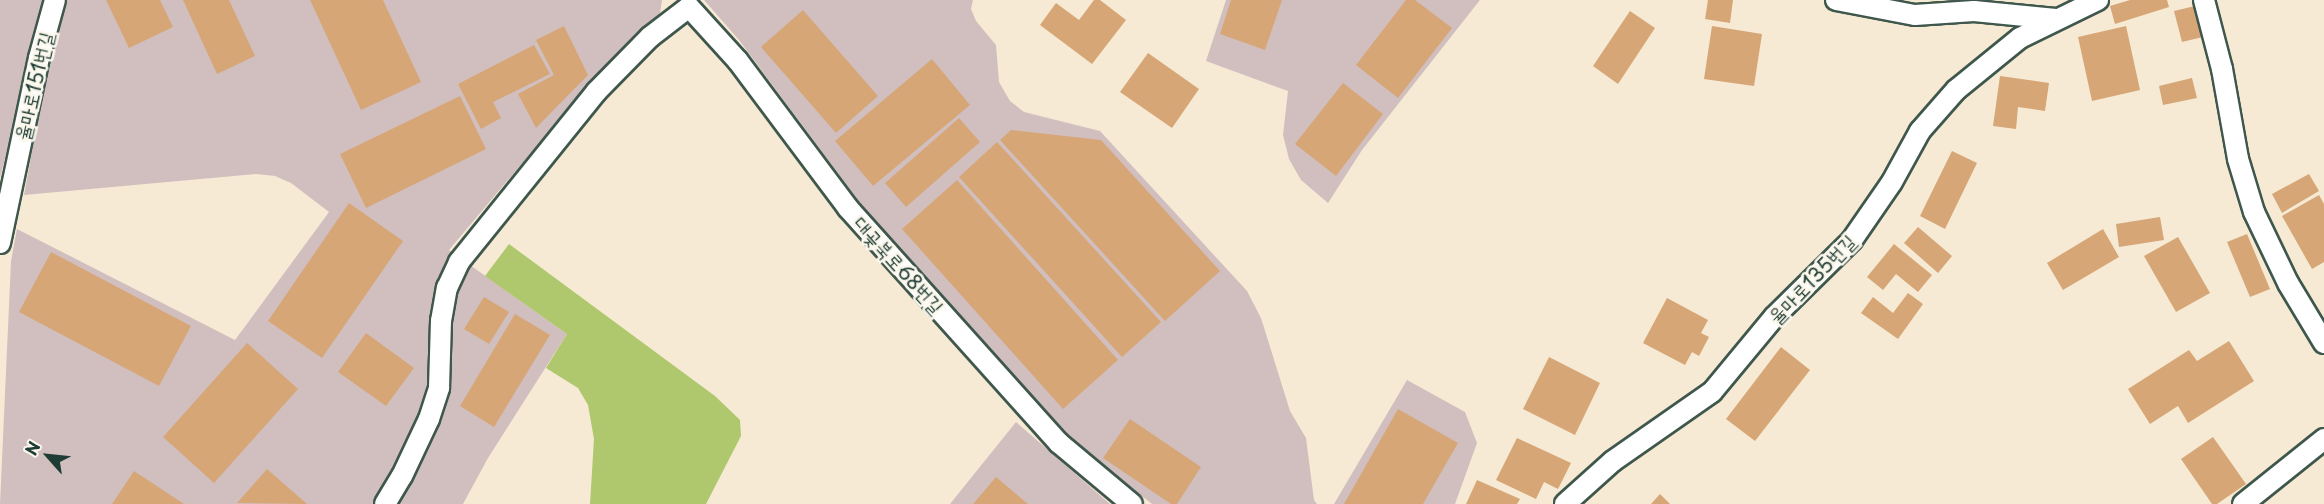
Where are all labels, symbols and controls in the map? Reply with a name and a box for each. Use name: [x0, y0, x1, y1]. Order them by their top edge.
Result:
street label: 율마로151번길: [10, 29, 58, 143]
street label: 대곶북로68번길: [849, 211, 949, 319]
street label: 율마로135번길: [1763, 229, 1861, 329]
north arrow: [18, 426, 78, 486]
text: N: [18, 437, 46, 459]

